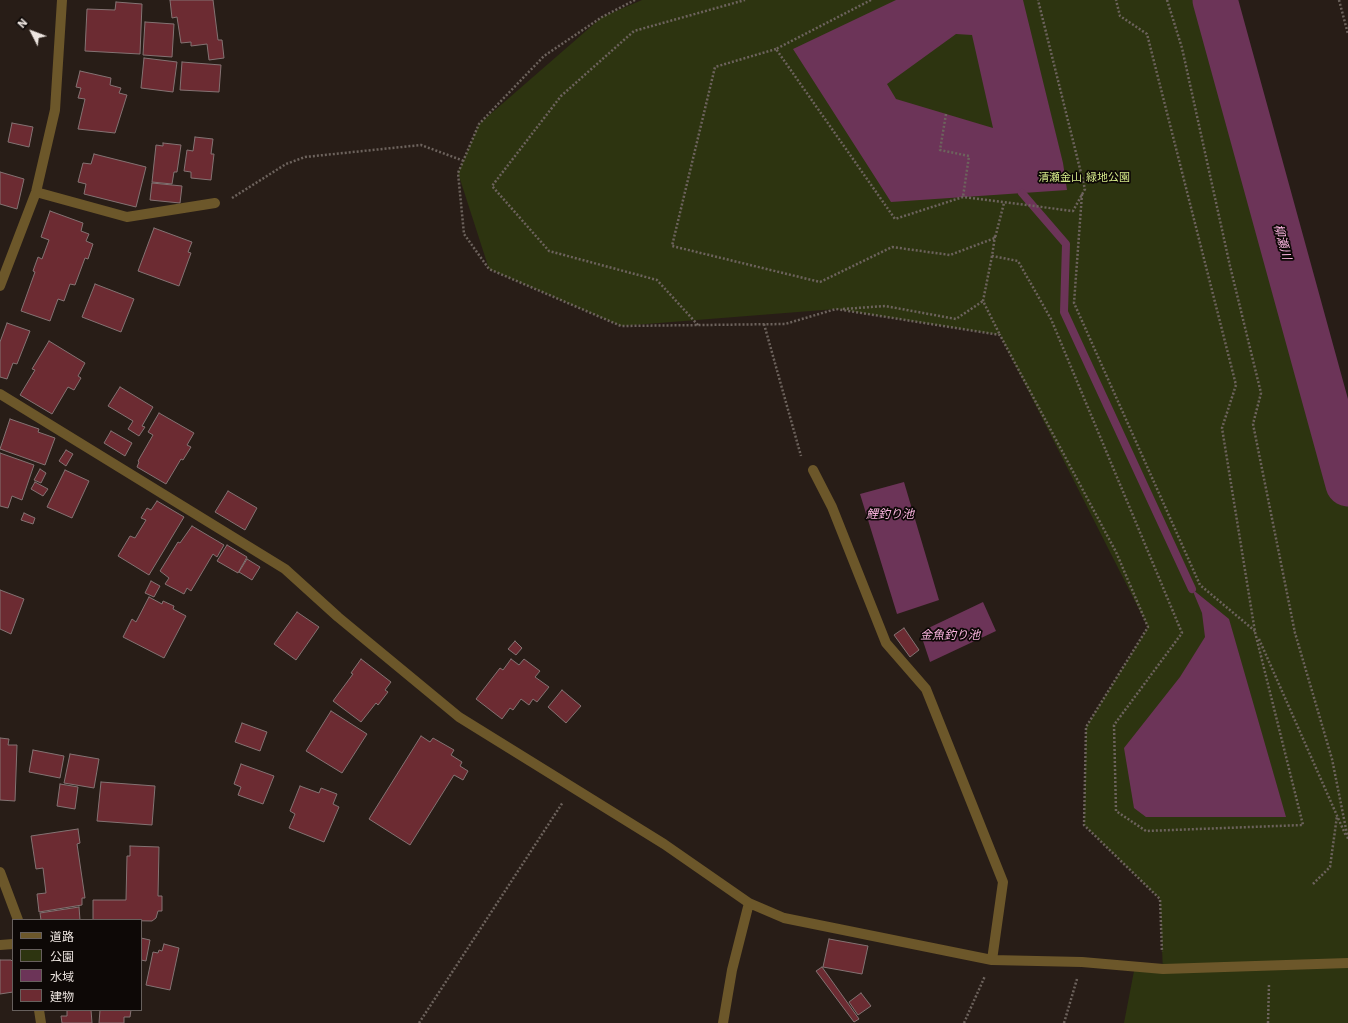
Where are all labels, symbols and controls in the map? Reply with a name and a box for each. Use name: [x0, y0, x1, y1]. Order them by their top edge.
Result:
north arrow: [12, 12, 52, 52]
text: N: [15, 16, 30, 31]
park label: 清瀬金山 緑地公園: [1038, 171, 1130, 185]
water label: 柳瀬川: [1270, 223, 1294, 261]
water label: 鯉釣り池: [866, 507, 914, 521]
water label: 金魚釣り池: [920, 628, 980, 642]
legend: [12, 919, 142, 1011]
text: 道路: [50, 930, 74, 944]
text: 公園: [50, 950, 74, 964]
text: 水域: [50, 970, 74, 984]
text: 建物: [50, 990, 74, 1004]

